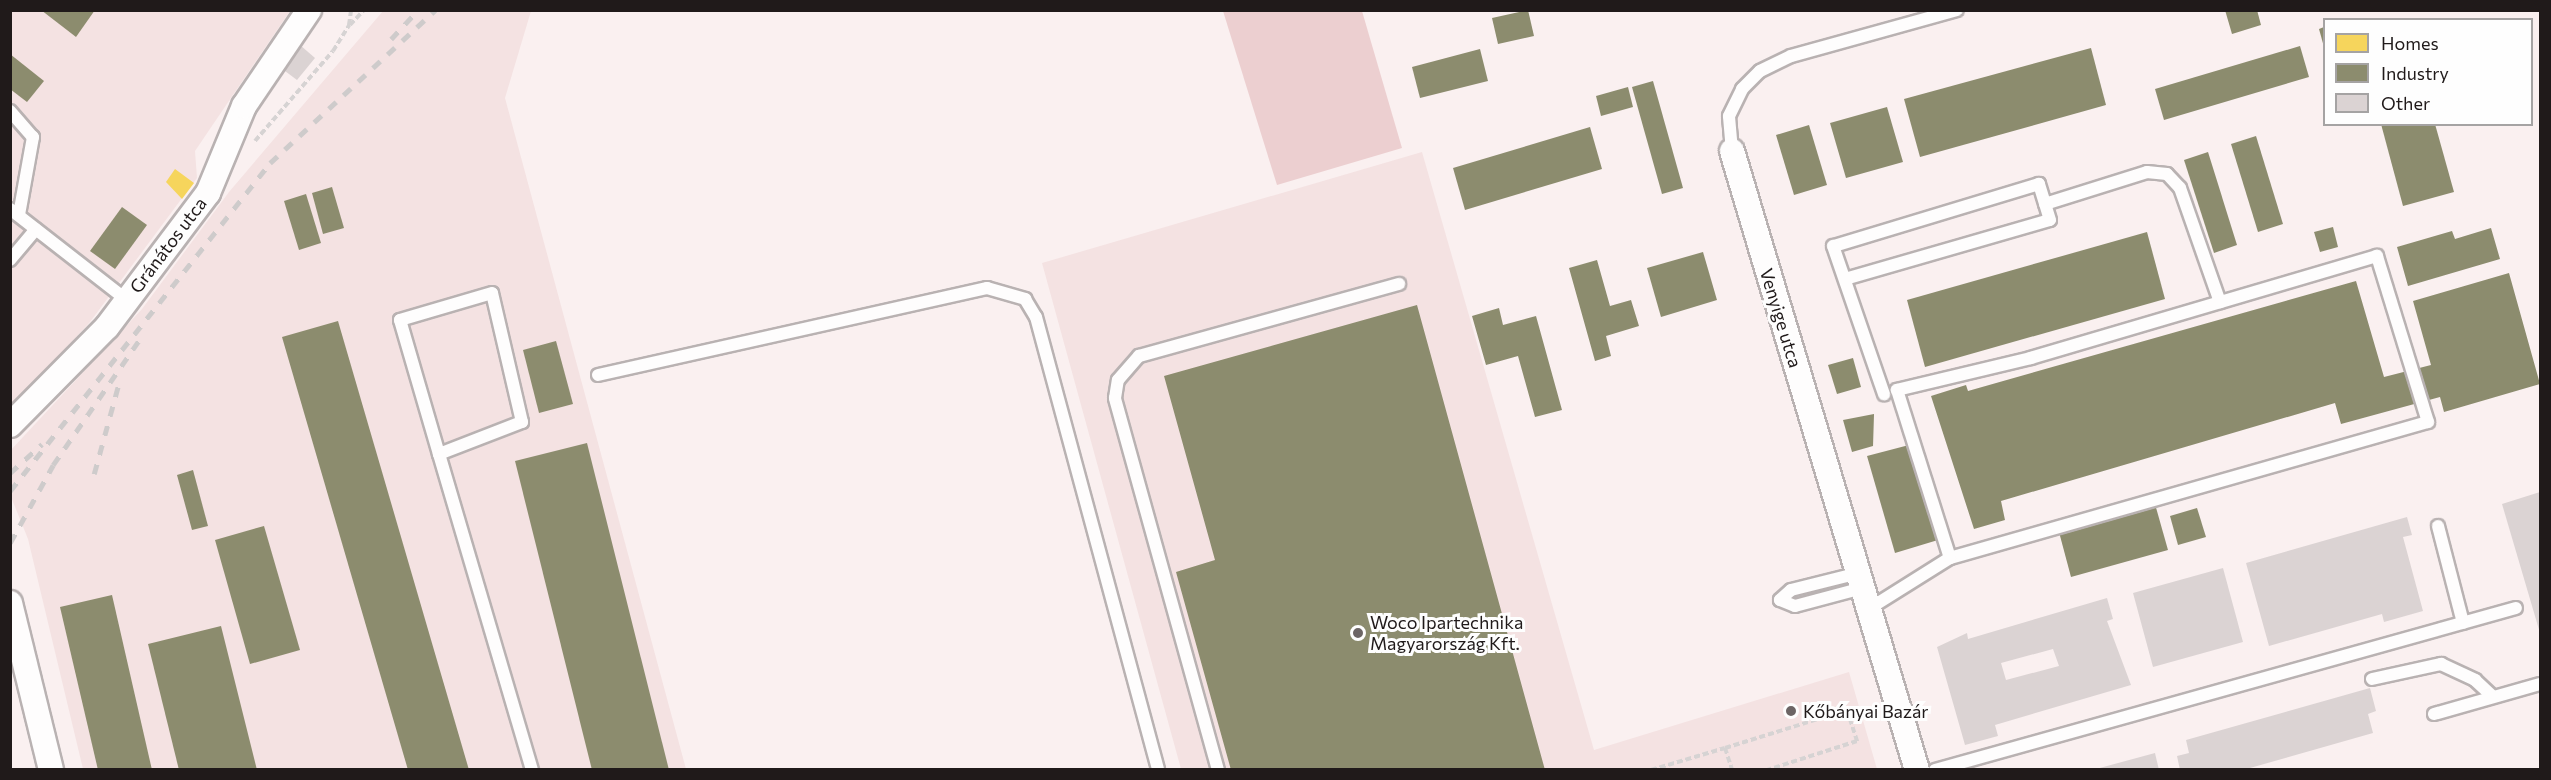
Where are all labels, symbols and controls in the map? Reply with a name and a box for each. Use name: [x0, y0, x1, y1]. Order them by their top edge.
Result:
legend: [2323, 18, 2533, 126]
text: Homes: [2381, 32, 2439, 54]
text: Industry: [2381, 62, 2449, 84]
text: Other: [2381, 92, 2430, 114]
street label: Gránátos utca: [125, 193, 211, 297]
street label: Venyige utca: [1756, 266, 1806, 370]
place label: Woco Ipartechnika Magyarország Kft.: [1370, 612, 1523, 654]
marker: Woco Ipartechnika Magyarország Kft.: [1351, 626, 1365, 640]
place label: Kőbányai Bazár: [1803, 700, 1928, 722]
marker: Kőbányai Bazár: [1784, 704, 1798, 718]

